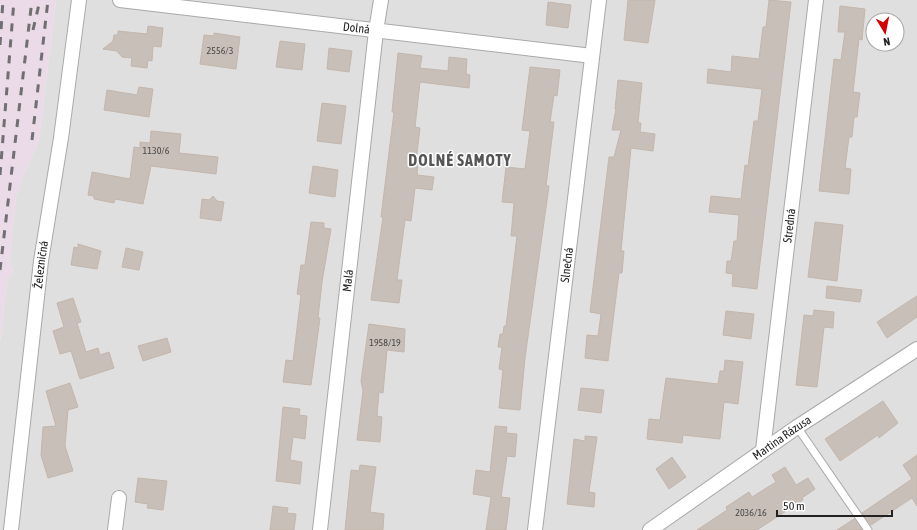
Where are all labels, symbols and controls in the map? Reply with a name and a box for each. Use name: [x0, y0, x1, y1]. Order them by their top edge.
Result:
north arrow: [865, 12, 905, 52]
street label: Dolná: [342, 19, 371, 37]
text: N: [882, 35, 891, 48]
house number: 2556/3: [207, 45, 234, 56]
house number: 1130/6: [143, 145, 170, 156]
district label: DOLNÉ SAMOTY: [408, 151, 512, 169]
street label: Stredná: [780, 208, 798, 244]
street label: Železničná: [31, 240, 51, 289]
street label: Slnečná: [558, 247, 576, 283]
street label: Malá: [340, 269, 356, 292]
house number: 1958/19: [369, 337, 401, 348]
street label: Martina Rázusa: [750, 413, 814, 463]
scale bar: [777, 492, 892, 518]
text: 50 m: [783, 499, 805, 513]
house number: 2036/16: [735, 507, 767, 518]

